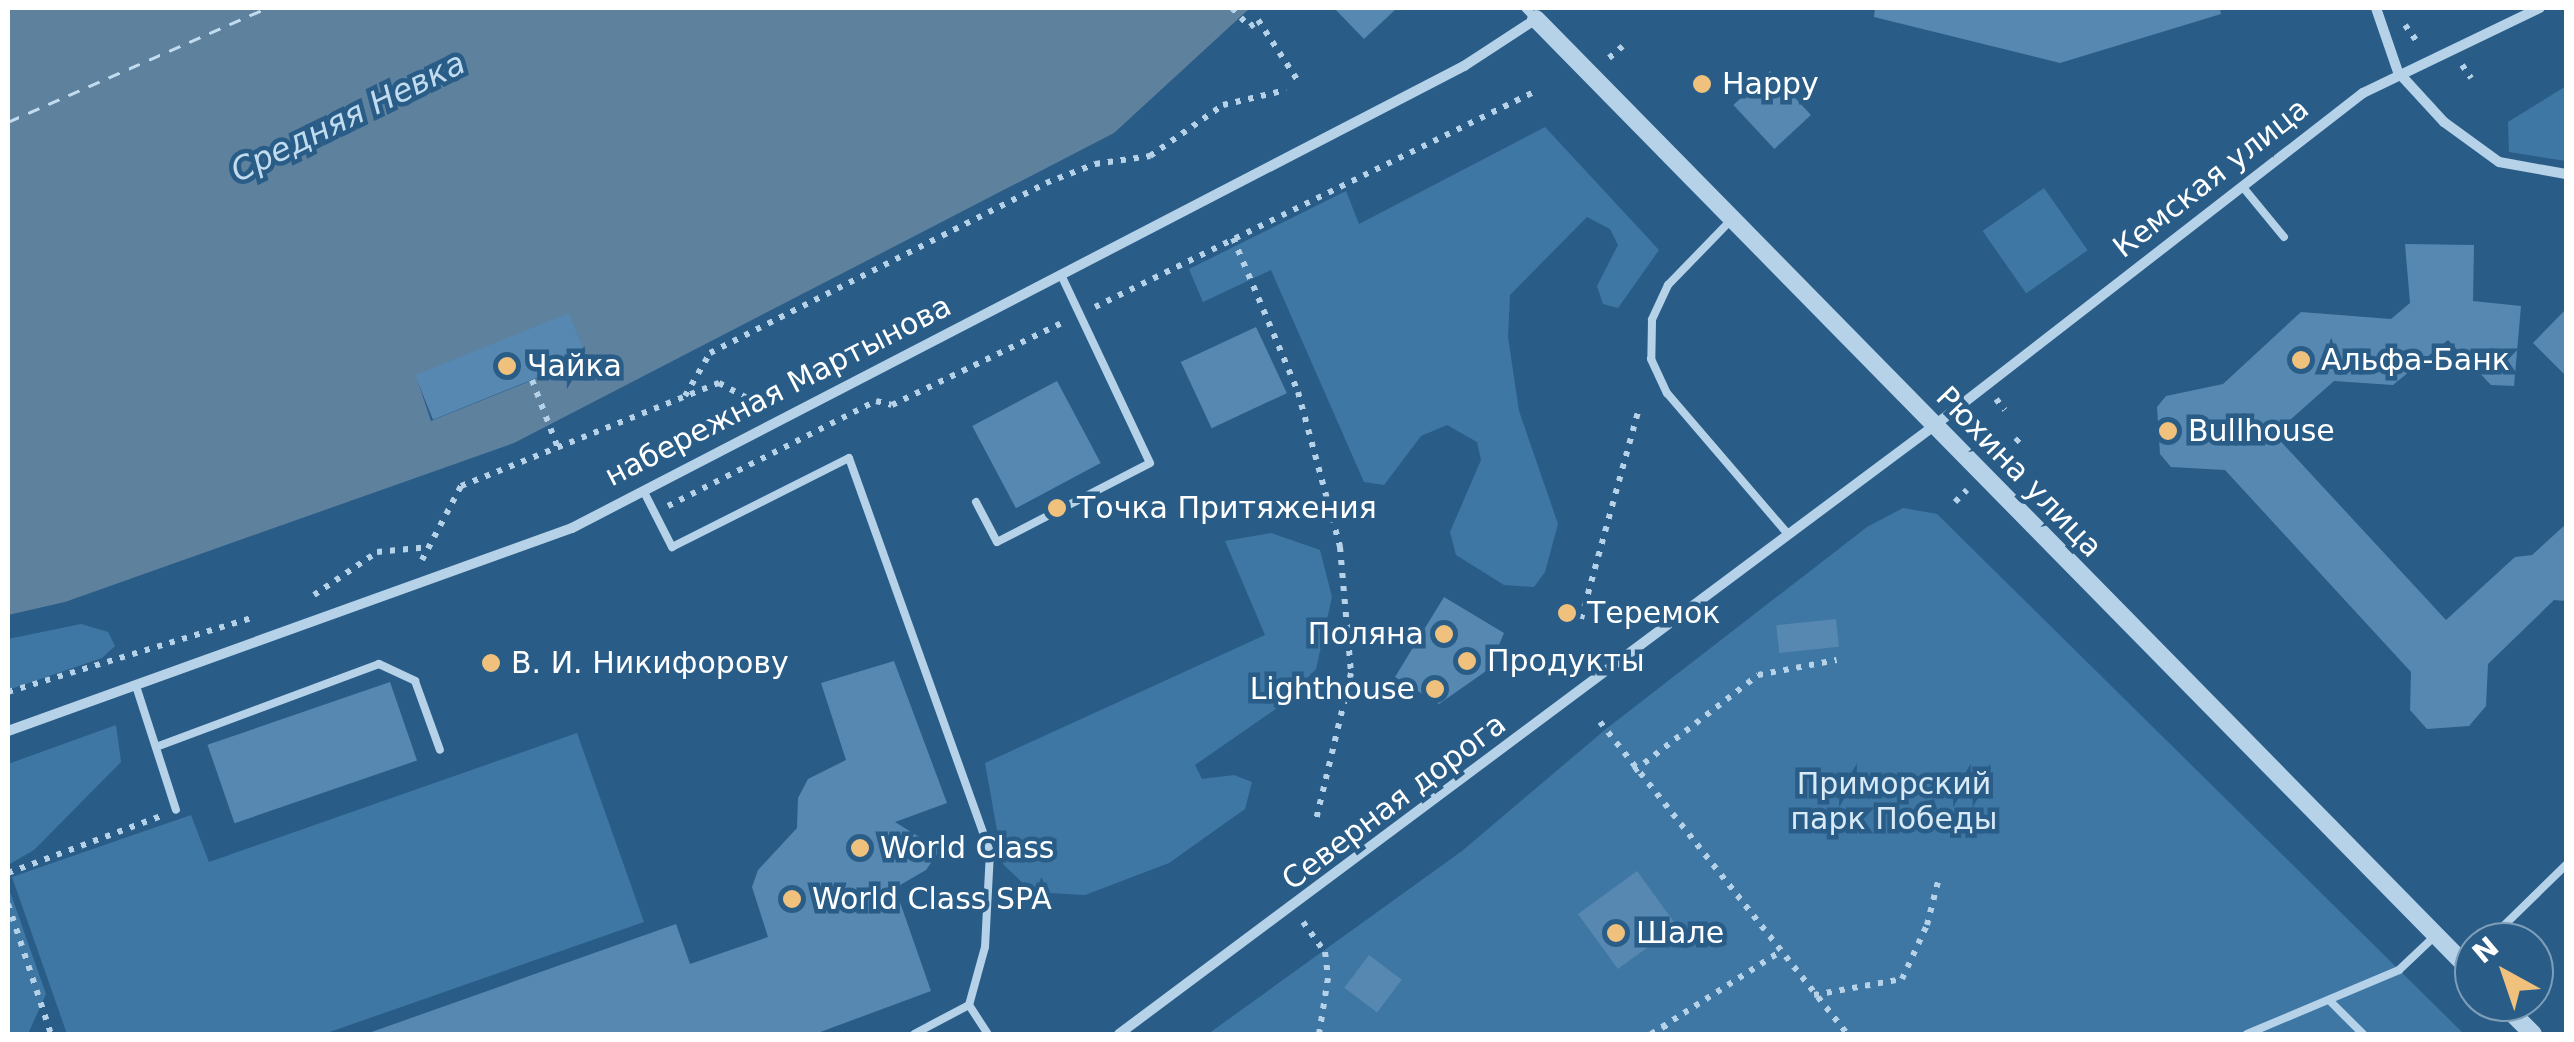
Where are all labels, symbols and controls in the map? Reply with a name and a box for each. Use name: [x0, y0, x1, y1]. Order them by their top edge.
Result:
water label: Средняя Невка: [225, 44, 471, 190]
place label: Happy: [1722, 66, 1819, 102]
marker: Happy: [1691, 73, 1713, 95]
street label: Кемская улица: [2106, 90, 2316, 266]
street label: набережная Мартынова: [599, 288, 957, 494]
place label: Альфа-Банк: [2321, 342, 2510, 378]
place label: Чайка: [527, 348, 622, 384]
marker: Альфа-Банк: [2290, 349, 2312, 371]
marker: Чайка: [496, 355, 518, 377]
street label: Рюхина улица: [1928, 379, 2110, 565]
place label: Bullhouse: [2188, 413, 2335, 449]
marker: Bullhouse: [2157, 420, 2179, 442]
place label: Точка Притяжения: [1077, 490, 1377, 526]
marker: Точка Притяжения: [1046, 497, 1068, 519]
place label: Теремок: [1587, 595, 1720, 631]
marker: Теремок: [1556, 602, 1578, 624]
place label: Поляна: [1308, 616, 1424, 652]
marker: Поляна: [1433, 623, 1455, 645]
place label: Продукты: [1487, 643, 1645, 679]
place label: В. И. Никифорову: [511, 645, 789, 681]
marker: Продукты: [1456, 650, 1478, 672]
marker: В. И. Никифорову: [480, 652, 502, 674]
place label: Lighthouse: [1250, 671, 1415, 707]
marker: Lighthouse: [1424, 678, 1446, 700]
street label: Северная дорога: [1275, 706, 1513, 898]
park label: Приморский парк Победы: [1791, 766, 1997, 836]
place label: World Class: [880, 830, 1054, 866]
marker: World Class: [849, 837, 871, 859]
place label: World Class SPA: [812, 881, 1052, 917]
marker: World Class SPA: [781, 888, 803, 910]
place label: Шале: [1636, 915, 1724, 951]
marker: Шале: [1605, 922, 1627, 944]
north arrow: [2454, 922, 2554, 1022]
text: N: [2466, 930, 2505, 970]

